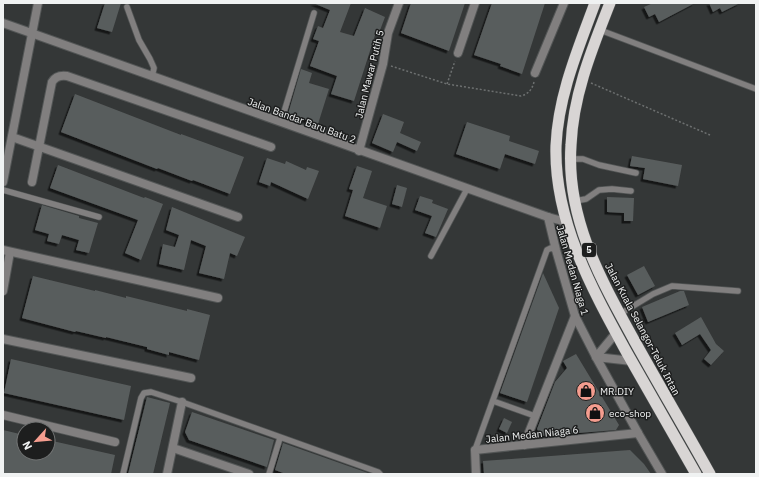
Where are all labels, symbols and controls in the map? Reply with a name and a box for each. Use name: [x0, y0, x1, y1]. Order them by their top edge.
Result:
street label: Jalan Mawar Putih 5: [352, 29, 387, 120]
street label: Jalan Bandar Baru Batu 2: [246, 95, 358, 146]
street label: Jalan Medan Niaga 1: [553, 224, 592, 317]
road number: 5: [582, 243, 596, 257]
street label: Jalan Kuala Selangor-Teluk Intan: [602, 261, 683, 398]
shop icon: MR.DIY: [575, 380, 597, 402]
place label: MR.DIY: [600, 385, 634, 398]
shop icon: eco-shop: [584, 402, 606, 424]
place label: eco-shop: [609, 407, 651, 420]
north arrow: [16, 421, 56, 461]
street label: Jalan Medan Niaga 6: [485, 423, 579, 446]
text: N: [19, 439, 35, 452]

